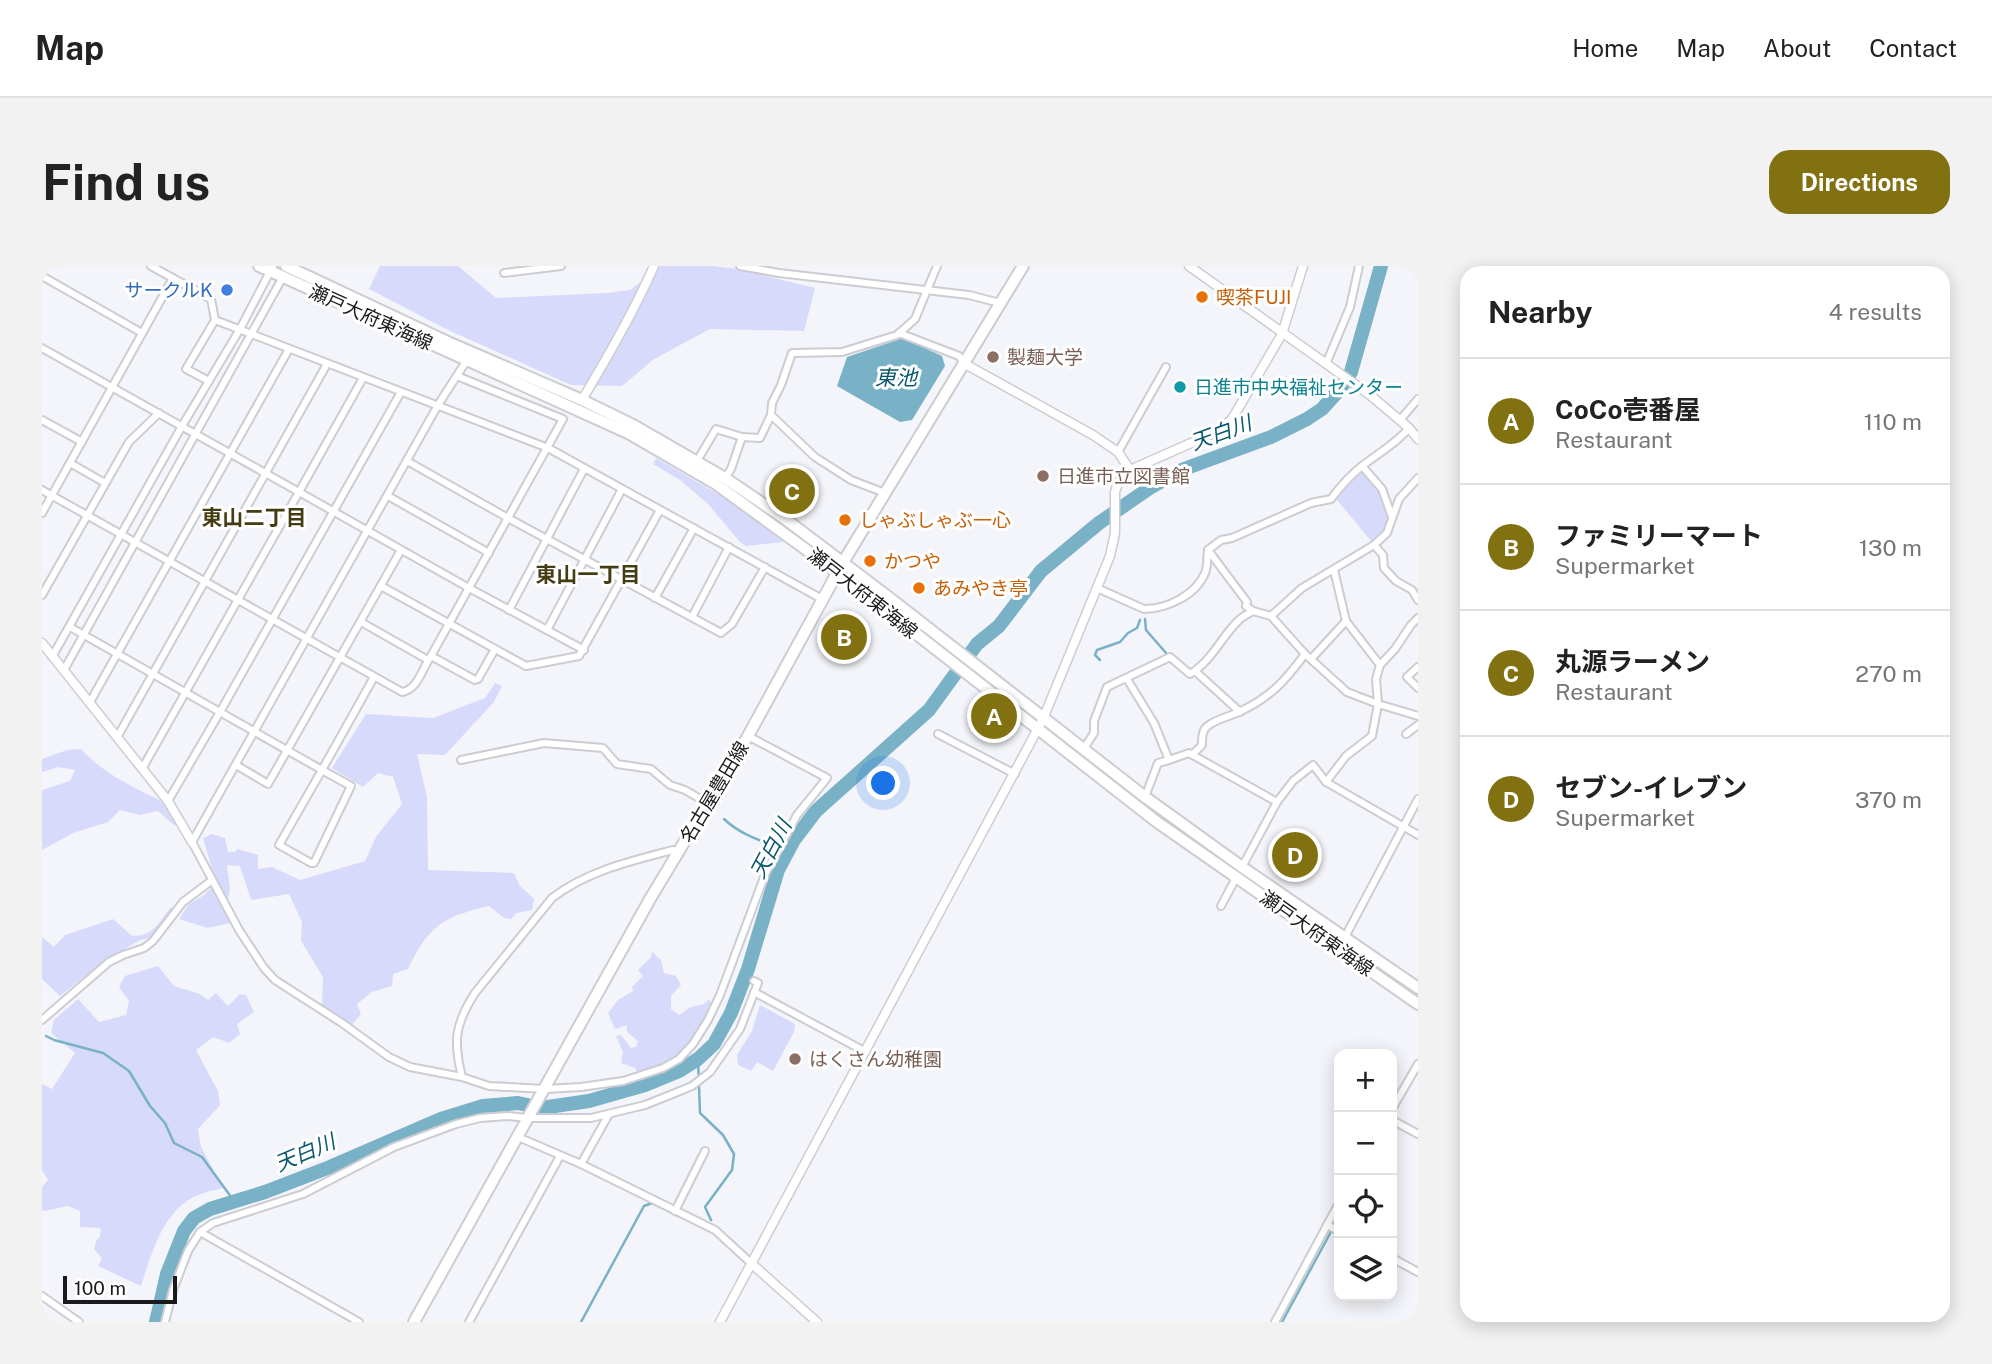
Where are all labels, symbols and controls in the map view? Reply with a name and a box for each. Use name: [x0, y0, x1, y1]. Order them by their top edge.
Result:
text: Map: [35, 29, 104, 67]
text: Home: [1572, 34, 1638, 62]
text: Map: [1676, 34, 1725, 62]
text: About: [1763, 34, 1831, 62]
text: Contact: [1869, 34, 1957, 62]
button: Directions: [1769, 150, 1950, 214]
text: Find us: [42, 153, 210, 211]
place label: サークルK: [125, 279, 213, 301]
street label: 瀬戸大府東海線: [306, 280, 436, 354]
marker: サークルK: [219, 282, 235, 298]
place label: 喫茶FUJI: [1216, 286, 1291, 308]
marker: 喫茶FUJI: [1194, 289, 1210, 305]
text: Nearby: [1488, 294, 1592, 330]
text: 4 results: [1828, 298, 1922, 325]
place label: 製麺大学: [1007, 346, 1083, 368]
marker: 製麺大学: [985, 349, 1001, 365]
water label: 東池: [875, 365, 919, 390]
place label: 日進市中央福祉センター: [1194, 376, 1403, 398]
marker: 日進市中央福祉センター: [1172, 379, 1188, 395]
text: CoCo壱番屋: [1555, 394, 1700, 425]
text: A: [1503, 408, 1519, 435]
text: 110 m: [1864, 408, 1922, 435]
water label: 天白川: [1187, 409, 1257, 455]
text: Restaurant: [1555, 426, 1673, 453]
pin: C: [769, 465, 815, 517]
place label: 日進市立図書館: [1057, 465, 1190, 487]
marker: 日進市立図書館: [1035, 468, 1051, 484]
district label: 東山二丁目: [202, 505, 307, 530]
place label: しゃぶしゃぶ一心: [859, 509, 1011, 531]
marker: しゃぶしゃぶ一心: [837, 512, 853, 528]
text: ファミリーマート: [1555, 520, 1763, 551]
text: B: [1503, 534, 1519, 561]
text: 130 m: [1859, 534, 1922, 561]
street label: 瀬戸大府東海線: [804, 543, 922, 643]
place label: かつや: [884, 550, 941, 572]
text: Supermarket: [1555, 552, 1695, 579]
marker: かつや: [862, 553, 878, 569]
district label: 東山一丁目: [536, 562, 641, 587]
place label: あみやき亭: [933, 577, 1028, 599]
marker: あみやき亭: [911, 580, 927, 596]
pin: B: [821, 611, 867, 663]
text: 丸源ラーメン: [1555, 646, 1710, 677]
text: C: [1503, 660, 1519, 687]
text: 270 m: [1855, 660, 1922, 687]
text: Restaurant: [1555, 678, 1673, 705]
pin: A: [971, 690, 1017, 742]
street label: 名古屋豊田線: [675, 737, 753, 847]
your location: [866, 766, 900, 800]
text: セブン-イレブン: [1555, 772, 1747, 803]
text: D: [1503, 786, 1519, 813]
text: 370 m: [1855, 786, 1922, 813]
text: Supermarket: [1555, 804, 1695, 831]
water label: 天白川: [745, 813, 797, 882]
pin: D: [1272, 829, 1318, 881]
street label: 瀬戸大府東海線: [1256, 886, 1378, 980]
place label: はくさん幼稚園: [809, 1048, 942, 1070]
map controls: [1334, 1049, 1397, 1301]
button: +: [1334, 1049, 1397, 1112]
marker: はくさん幼稚園: [787, 1051, 803, 1067]
button: −: [1334, 1112, 1397, 1175]
water label: 天白川: [271, 1128, 341, 1176]
button: locate: [1334, 1175, 1397, 1238]
button: layers: [1334, 1238, 1397, 1301]
scale bar: [63, 1273, 177, 1305]
text: 100 m: [74, 1277, 126, 1299]

